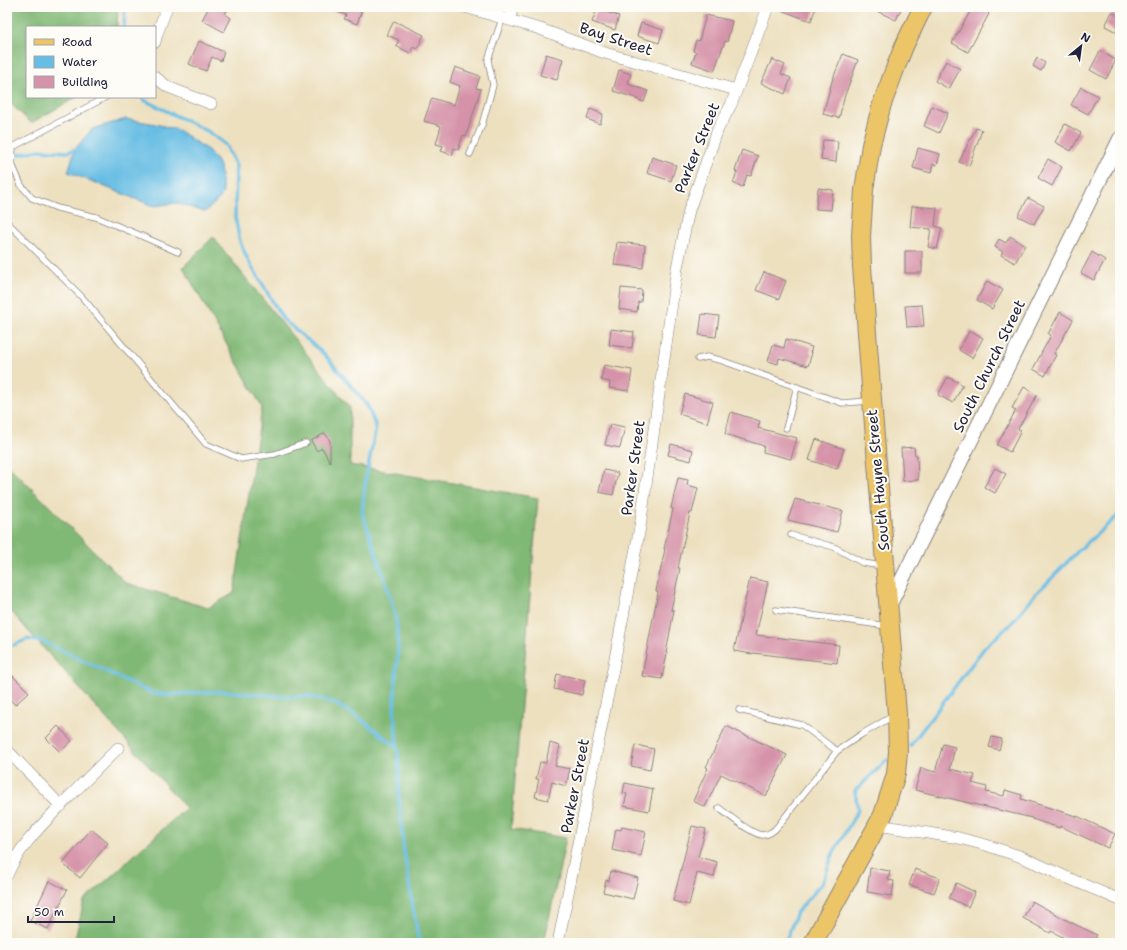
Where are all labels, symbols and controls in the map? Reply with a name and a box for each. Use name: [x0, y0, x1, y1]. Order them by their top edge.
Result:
street label: Bay Street: [577, 18, 655, 60]
legend: [26, 26, 156, 98]
north arrow: [1061, 26, 1101, 66]
text: N: [1078, 29, 1093, 47]
text: Road: [62, 34, 93, 50]
text: Water: [62, 54, 98, 70]
text: Building: [62, 74, 108, 90]
street label: Parker Street: [670, 100, 724, 196]
street label: South Church Street: [948, 296, 1030, 436]
street label: South Hayne Street: [862, 408, 894, 552]
street label: Parker Street: [616, 419, 650, 517]
street label: Parker Street: [556, 737, 594, 835]
scale bar: [28, 898, 114, 924]
text: 50 m: [34, 904, 64, 920]

